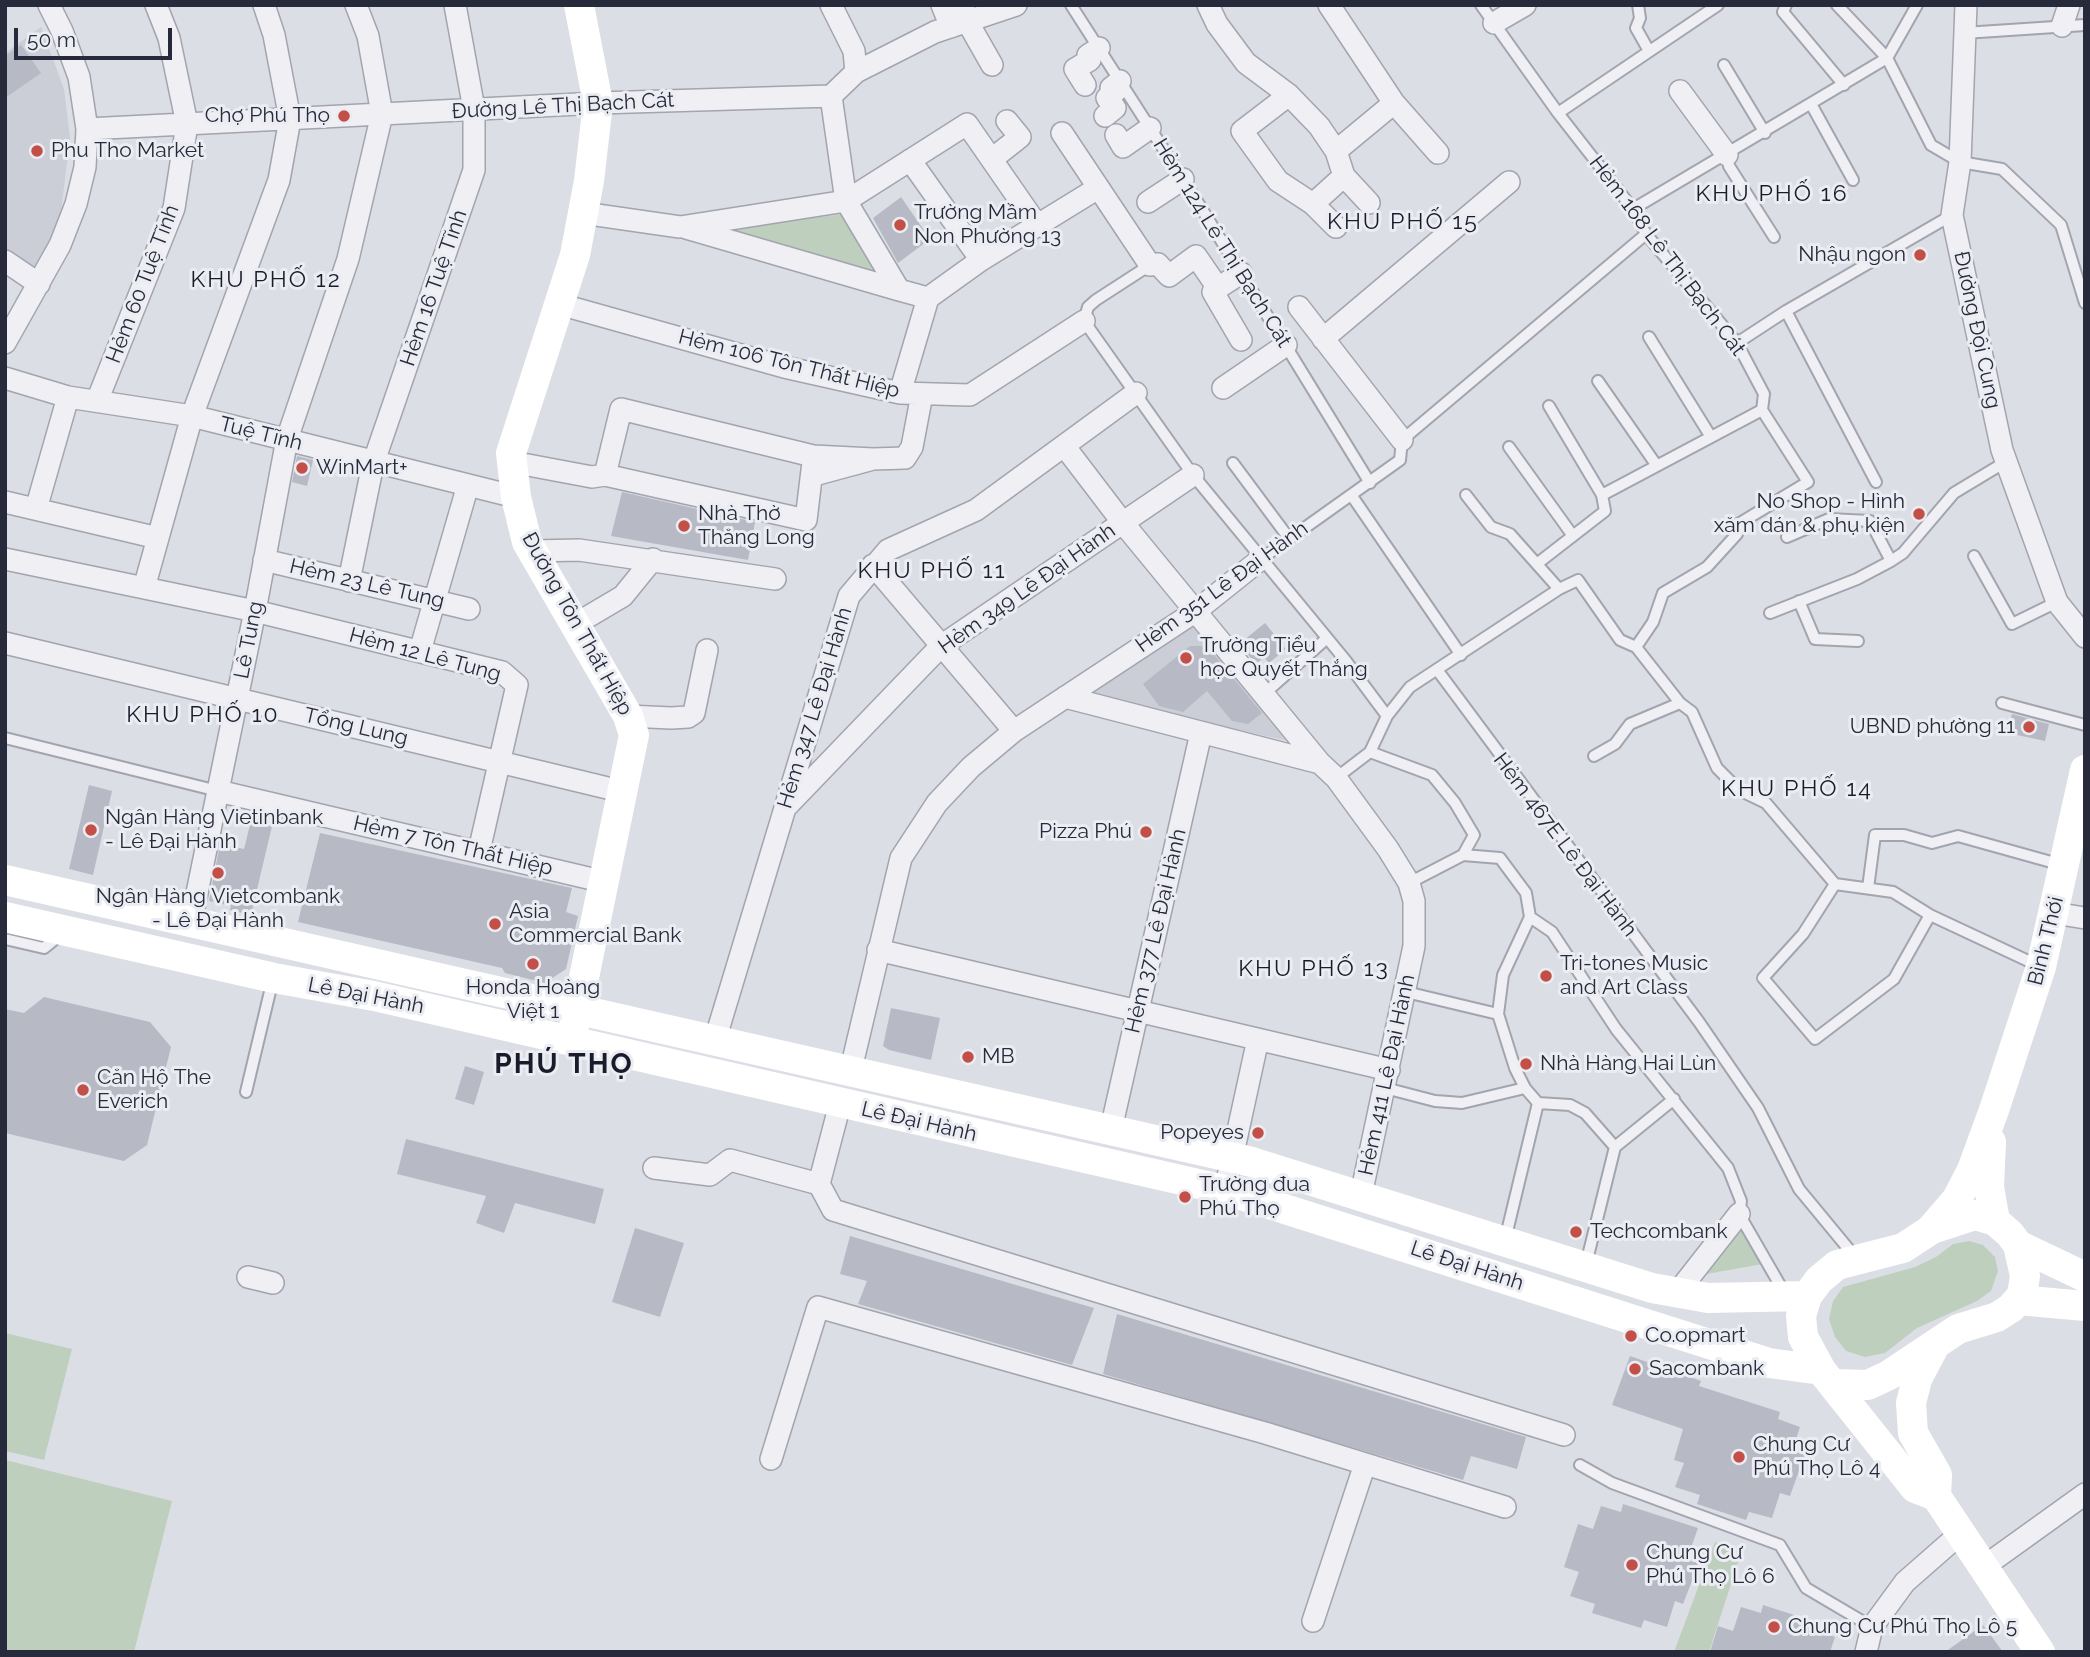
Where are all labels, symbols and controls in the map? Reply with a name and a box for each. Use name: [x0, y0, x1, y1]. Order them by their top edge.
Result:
scale bar: [18, 14, 175, 58]
text: 50 m: [27, 27, 76, 52]
street label: Đường Lê Thị Bạch Cát: [451, 88, 675, 124]
place label: Chợ Phú Thọ: [205, 103, 330, 129]
marker: Chợ Phú Thọ: [336, 108, 352, 124]
street label: Hẻm 124 Lê Thị Bạch Cát: [1147, 134, 1297, 352]
place label: Phu Tho Market: [51, 138, 204, 164]
marker: Phu Tho Market: [29, 143, 45, 159]
street label: Hẻm 168 Lê Thị Bạch Cát: [1584, 151, 1750, 361]
district label: KHU PHỐ 16: [1697, 180, 1847, 208]
place label: Trường Mầm Non Phường 13: [914, 200, 1061, 250]
street label: Hẻm 60 Tuệ Tĩnh: [101, 201, 185, 367]
street label: Hẻm 16 Tuệ Tĩnh: [395, 206, 473, 370]
district label: KHU PHỐ 15: [1328, 208, 1478, 236]
marker: Trường Mầm Non Phường 13: [892, 217, 908, 233]
place label: Nhậu ngon: [1798, 242, 1906, 268]
marker: Nhậu ngon: [1912, 247, 1928, 263]
street label: Đường Đội Cung: [1948, 249, 2006, 411]
district label: KHU PHỐ 12: [192, 266, 340, 294]
street label: Hẻm 106 Tôn Thất Hiệp: [676, 324, 902, 404]
street label: Tuệ Tĩnh: [217, 412, 305, 456]
place label: WinMart+: [316, 455, 408, 481]
marker: WinMart+: [294, 460, 310, 476]
place label: No Shop - Hình xăm dán & phụ kiện: [1714, 489, 1905, 539]
place label: Nhà Thờ Thăng Long: [698, 501, 815, 551]
marker: No Shop - Hình xăm dán & phụ kiện: [1911, 506, 1927, 522]
street label: Hẻm 351 Lê Đại Hành: [1131, 516, 1313, 658]
marker: Nhà Thờ Thăng Long: [676, 518, 692, 534]
street label: Hẻm 349 Lê Đại Hành: [934, 518, 1120, 660]
street label: Đường Tôn Thất Hiệp: [516, 528, 638, 720]
street label: Hẻm 23 Lê Tung: [287, 554, 447, 614]
district label: KHU PHỐ 11: [859, 557, 1005, 585]
street label: Lê Tung: [229, 599, 269, 681]
street label: Hẻm 347 Lê Đại Hành: [772, 604, 858, 812]
street label: Hẻm 12 Lê Tung: [346, 623, 504, 687]
place label: Trường Tiểu học Quyết Thắng: [1200, 633, 1368, 683]
marker: Trường Tiểu học Quyết Thắng: [1178, 650, 1194, 666]
district label: KHU PHỐ 10: [128, 701, 278, 729]
street label: Tổng Lung: [302, 703, 410, 751]
place label: UBND phường 11: [1850, 714, 2015, 740]
marker: UBND phường 11: [2021, 719, 2037, 735]
street label: Hẻm 467E Lê Đại Hành: [1488, 748, 1642, 942]
district label: KHU PHỐ 14: [1722, 775, 1872, 803]
place label: Ngân Hàng Vietinbank - Lê Đại Hành: [105, 805, 323, 855]
street label: Hẻm 7 Tôn Thất Hiệp: [351, 811, 555, 881]
place label: Pizza Phú: [1039, 819, 1132, 845]
marker: Ngân Hàng Vietinbank - Lê Đại Hành: [83, 822, 99, 838]
marker: Pizza Phú: [1138, 824, 1154, 840]
street label: Hẻm 377 Lê Đại Hành: [1120, 826, 1192, 1036]
marker: Ngân Hàng Vietcombank - Lê Đại Hành: [210, 865, 226, 881]
place label: Ngân Hàng Vietcombank - Lê Đại Hành: [96, 884, 340, 934]
street label: Bình Thới: [2023, 894, 2069, 988]
place label: Asia Commercial Bank: [509, 899, 681, 949]
marker: Asia Commercial Bank: [487, 916, 503, 932]
place label: Tri-tones Music and Art Class: [1560, 951, 1708, 1001]
district label: KHU PHỐ 13: [1239, 955, 1389, 983]
marker: Honda Hoàng Việt 1: [525, 956, 541, 972]
marker: Tri-tones Music and Art Class: [1538, 968, 1554, 984]
street label: Lê Đại Hành: [306, 972, 426, 1020]
street label: Hẻm 411 Lê Đại Hành: [1353, 972, 1421, 1178]
place label: Honda Hoàng Việt 1: [466, 975, 600, 1025]
place label: MB: [982, 1044, 1014, 1070]
district label: PHÚ THỌ: [495, 1048, 633, 1082]
marker: MB: [960, 1049, 976, 1065]
place label: Nhà Hàng Hai Lùn: [1540, 1051, 1716, 1077]
marker: Nhà Hàng Hai Lùn: [1518, 1056, 1534, 1072]
place label: Căn Hộ The Everich: [97, 1065, 211, 1115]
marker: Căn Hộ The Everich: [75, 1082, 91, 1098]
street label: Lê Đại Hành: [859, 1097, 979, 1147]
place label: Popeyes: [1160, 1120, 1244, 1146]
marker: Popeyes: [1250, 1125, 1266, 1141]
place label: Trường đua Phú Thọ: [1199, 1172, 1310, 1222]
marker: Trường đua Phú Thọ: [1177, 1189, 1193, 1205]
place label: Techcombank: [1590, 1219, 1728, 1245]
marker: Techcombank: [1568, 1224, 1584, 1240]
street label: Lê Đại Hành: [1407, 1236, 1527, 1296]
place label: Co.opmart: [1645, 1323, 1746, 1349]
marker: Co.opmart: [1623, 1328, 1639, 1344]
place label: Sacombank: [1649, 1356, 1764, 1382]
marker: Sacombank: [1627, 1361, 1643, 1377]
place label: Chung Cư Phú Thọ Lô 4: [1753, 1432, 1880, 1482]
marker: Chung Cư Phú Thọ Lô 4: [1731, 1449, 1747, 1465]
place label: Chung Cư Phú Thọ Lô 6: [1646, 1540, 1775, 1590]
marker: Chung Cư Phú Thọ Lô 6: [1624, 1557, 1640, 1573]
place label: Chung Cư Phú Thọ Lô 5: [1788, 1614, 2017, 1640]
marker: Chung Cư Phú Thọ Lô 5: [1766, 1619, 1782, 1635]

